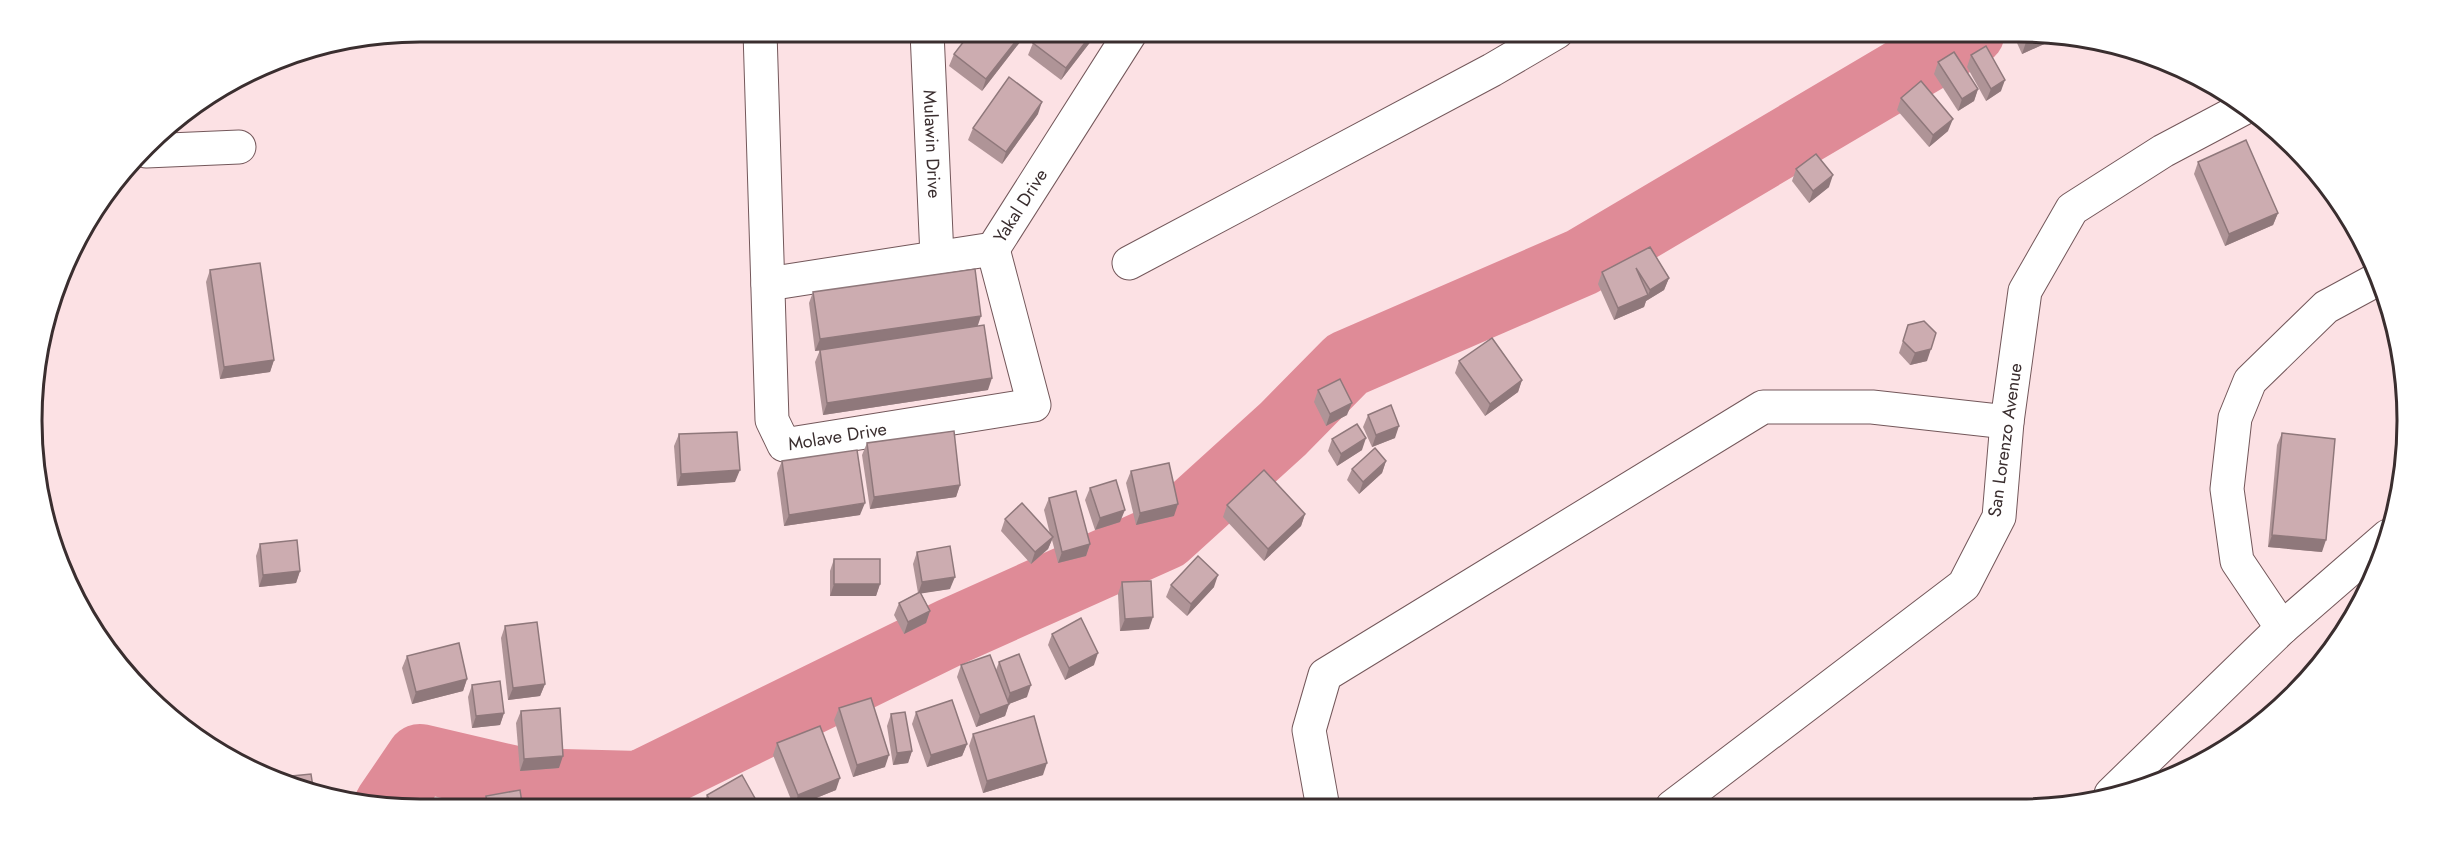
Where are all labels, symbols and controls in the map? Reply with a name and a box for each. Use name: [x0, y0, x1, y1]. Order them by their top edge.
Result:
street label: Mulawin Drive: [917, 89, 947, 199]
street label: Yakal Drive: [987, 164, 1054, 248]
street label: San Lorenzo Avenue: [1981, 361, 2029, 519]
street label: Molave Drive: [786, 416, 889, 457]

